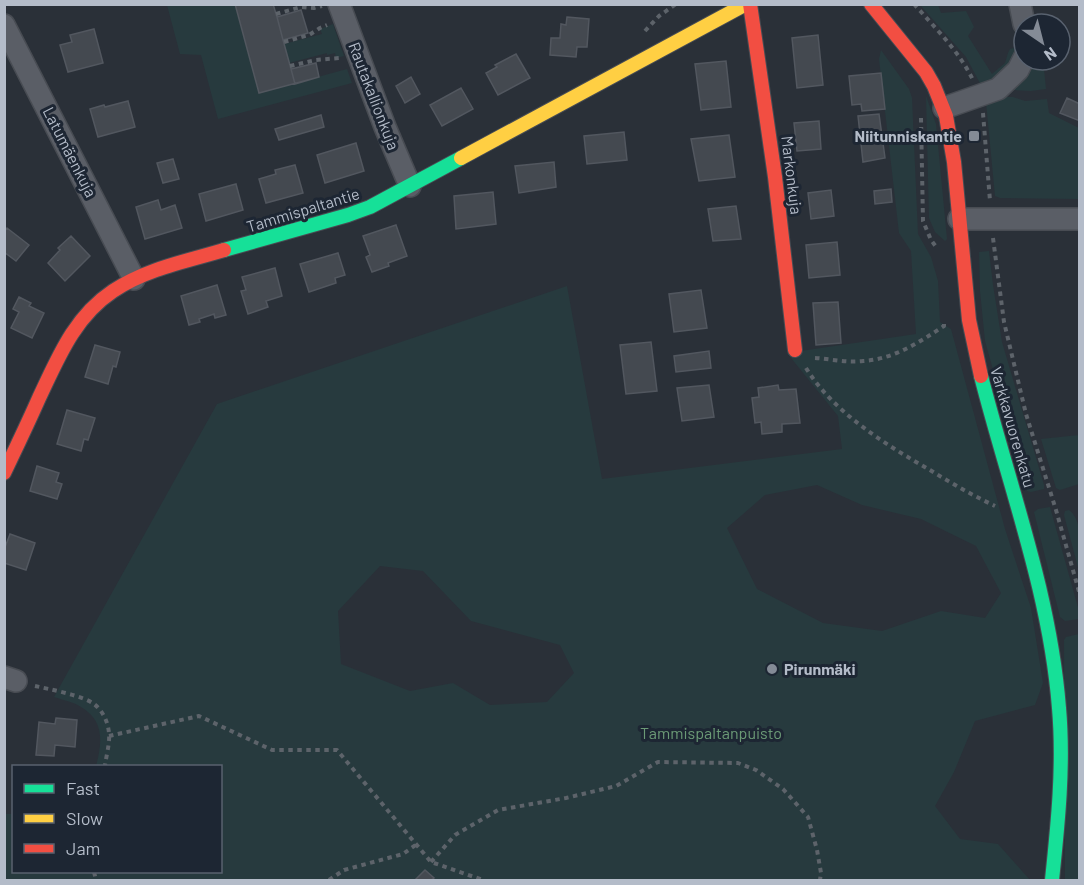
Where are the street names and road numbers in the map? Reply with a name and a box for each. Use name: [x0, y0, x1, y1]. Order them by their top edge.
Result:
street label: Rautakallionkuja: [345, 39, 404, 152]
street label: Latumäenkuja: [40, 103, 101, 200]
street label: Markonkuja: [778, 134, 807, 215]
street label: Tammispaltantie: [244, 183, 362, 236]
street label: Varkkavuorenkatu: [987, 364, 1040, 489]

